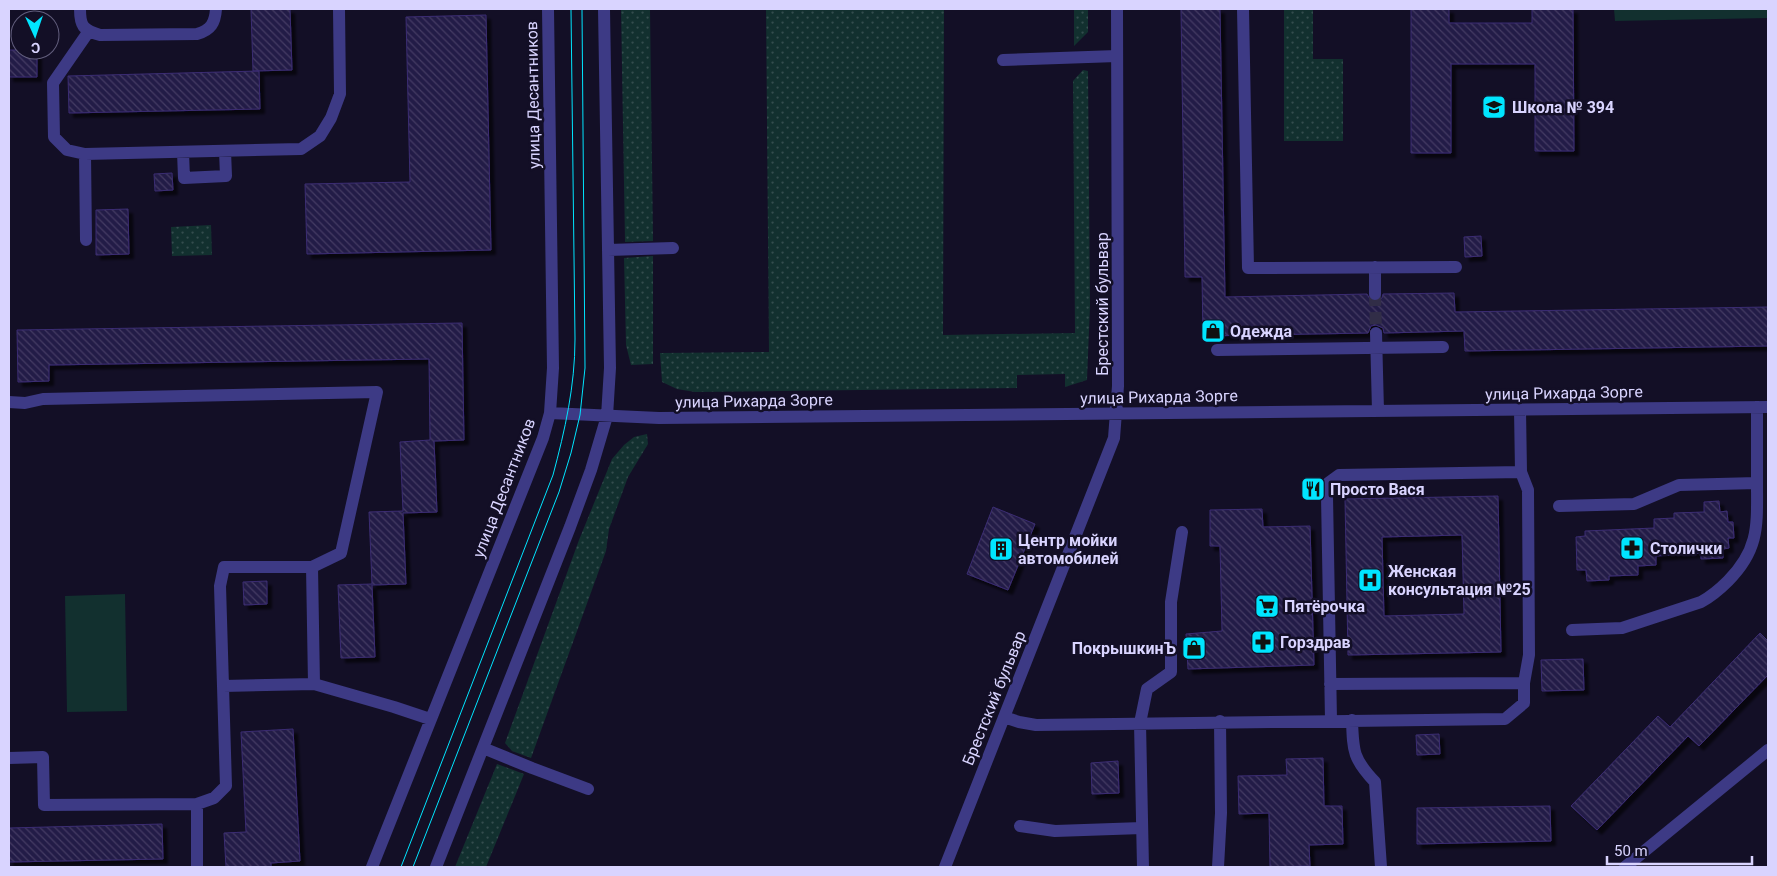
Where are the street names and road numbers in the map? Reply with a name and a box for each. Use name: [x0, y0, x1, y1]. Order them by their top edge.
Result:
street label: улица Десантников: [522, 21, 544, 169]
street label: Брестский бульвар: [1093, 232, 1112, 376]
street label: улица Рихарда Зорге: [1485, 382, 1643, 404]
street label: улица Рихарда Зорге: [1080, 386, 1238, 408]
street label: улица Рихарда Зорге: [675, 390, 833, 412]
street label: улица Десантников: [469, 416, 539, 560]
street label: Брестский бульвар: [958, 628, 1030, 768]

